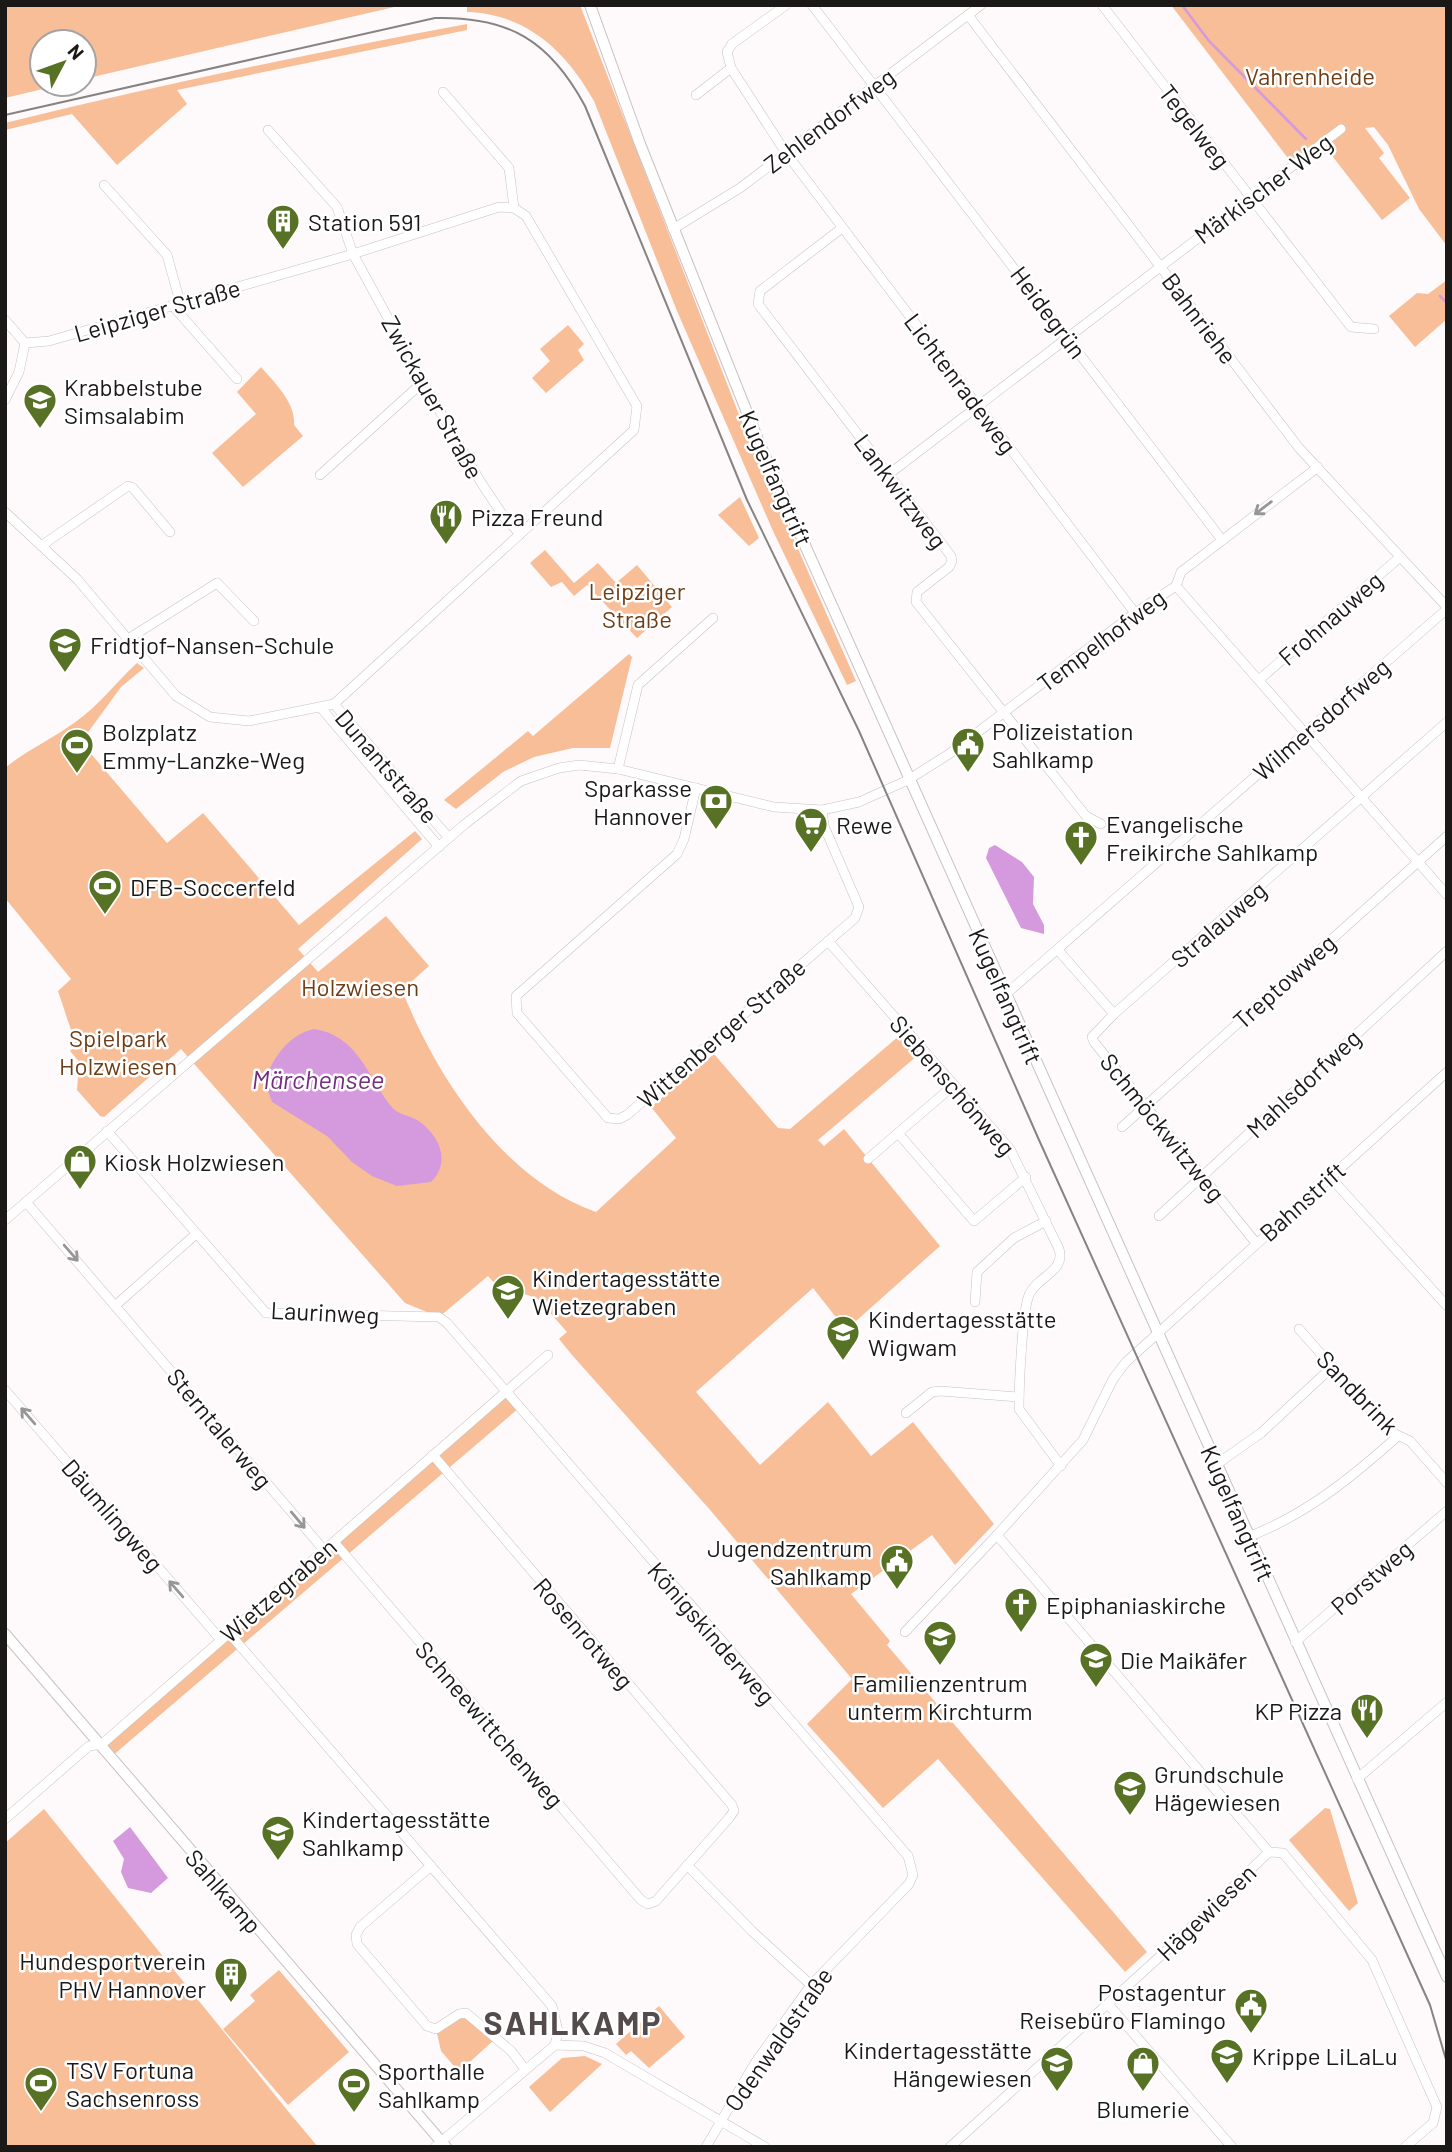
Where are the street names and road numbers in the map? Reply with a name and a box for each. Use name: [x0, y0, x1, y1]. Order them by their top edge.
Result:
street label: Zehlendorfweg: [758, 61, 900, 179]
street label: Tegelweg: [1153, 78, 1237, 174]
street label: Märkischer Weg: [1188, 127, 1338, 249]
street label: Heidegrün: [1005, 260, 1093, 364]
street label: Bahnriehe: [1156, 267, 1244, 369]
street label: Leipziger Straße: [71, 272, 243, 348]
street label: Lichtenradeweg: [899, 307, 1023, 459]
street label: Zwickauer Straße: [376, 310, 490, 484]
street label: Kugelfangtrift: [733, 406, 819, 550]
street label: Lankwitzweg: [848, 428, 954, 554]
street label: Frohnauweg: [1272, 565, 1388, 671]
street label: Tempelhofweg: [1031, 582, 1171, 698]
street label: Wilmersdorfweg: [1247, 652, 1395, 786]
street label: Dunantstraße: [330, 703, 444, 829]
street label: Stralauweg: [1164, 875, 1272, 973]
street label: Kugelfangtrift: [963, 924, 1049, 1068]
street label: Treptowweg: [1227, 927, 1341, 1035]
street label: Wittenberger Straße: [631, 952, 811, 1114]
street label: Siebenschönweg: [884, 1009, 1022, 1161]
street label: Mahlsdorfweg: [1240, 1023, 1366, 1143]
street label: Schmöckwitzweg: [1095, 1047, 1231, 1207]
street label: Bahnstrift: [1253, 1155, 1351, 1247]
street label: Laurinweg: [270, 1295, 380, 1329]
street label: Sandbrink: [1311, 1344, 1405, 1440]
street label: Sterntalerweg: [161, 1362, 279, 1494]
street label: Kugelfangtrift: [1195, 1441, 1281, 1585]
street label: Däumlingweg: [56, 1453, 170, 1577]
street label: Wietzegraben: [214, 1532, 342, 1648]
street label: Porstweg: [1324, 1534, 1418, 1620]
street label: Königskinderweg: [642, 1556, 782, 1710]
street label: Rosenrotweg: [528, 1571, 640, 1695]
street label: Schneewittchenweg: [410, 1635, 570, 1813]
street label: Sahlkamp: [180, 1843, 268, 1939]
street label: Hägewiesen: [1150, 1858, 1262, 1966]
street label: Odenwaldstraße: [718, 1962, 838, 2116]

